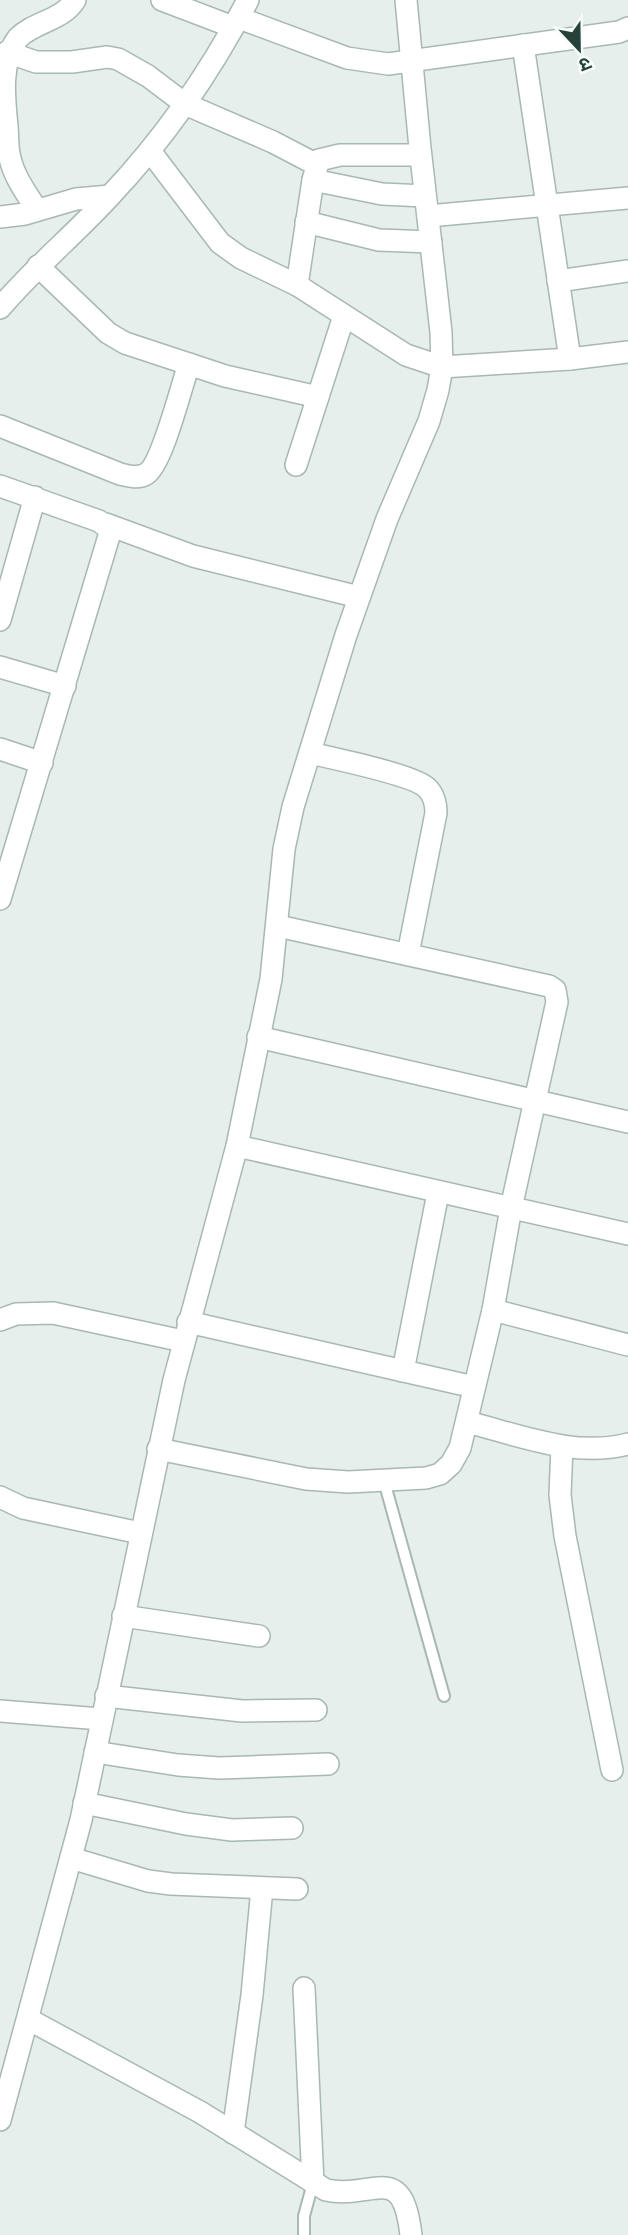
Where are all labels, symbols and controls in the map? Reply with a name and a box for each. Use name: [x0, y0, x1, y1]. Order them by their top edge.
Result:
north arrow: [544, 14, 614, 84]
text: उ: [575, 51, 594, 76]

